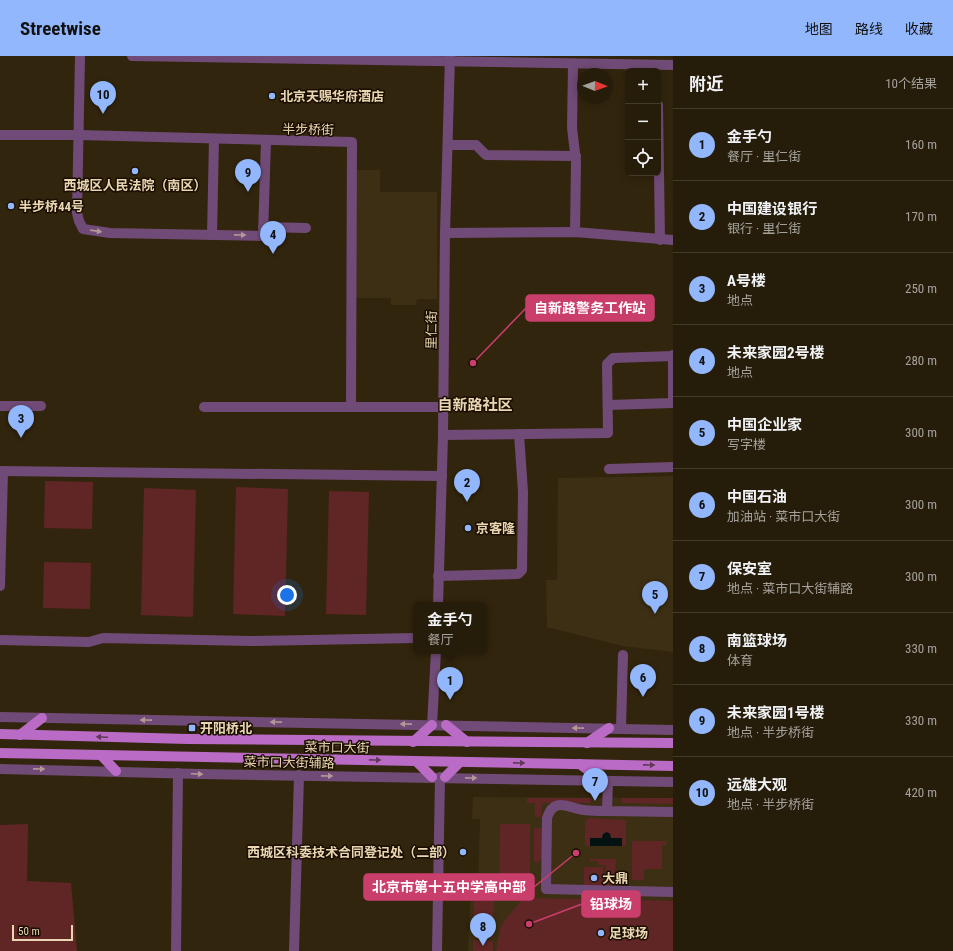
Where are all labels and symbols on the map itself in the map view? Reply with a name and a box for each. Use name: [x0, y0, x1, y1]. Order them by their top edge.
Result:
north arrow: [577, 68, 613, 104]
pin: 10: [90, 81, 116, 114]
place label: 北京天赐华府酒店: [280, 89, 384, 104]
marker: 北京天赐华府酒店: [267, 91, 277, 101]
street label: 半步桥街: [282, 122, 334, 137]
pin: 9: [235, 159, 261, 192]
marker: 西城区人民法院（南区）: [130, 166, 140, 176]
place label: 西城区人民法院（南区）: [63, 178, 207, 193]
place label: 半步桥44号: [19, 199, 84, 214]
marker: 半步桥44号: [6, 201, 16, 211]
pin: 4: [260, 221, 286, 254]
one-way arrow: [90, 228, 102, 234]
one-way arrow: [234, 232, 246, 239]
callout: 自新路警务工作站: [526, 295, 654, 321]
text: 自新路警务工作站: [534, 300, 646, 316]
street label: 里仁街: [424, 310, 439, 350]
district label: 自新路社区: [437, 396, 513, 414]
pin: 3: [8, 405, 34, 438]
pin: 2: [454, 469, 480, 502]
place label: 京客隆: [476, 521, 515, 536]
marker: 京客隆: [463, 523, 473, 533]
pin: 5: [642, 581, 668, 614]
your location: [277, 585, 297, 605]
pin: 6: [630, 664, 656, 697]
pin: 1: [437, 667, 463, 700]
one-way arrow: [140, 716, 152, 723]
one-way arrow: [269, 719, 282, 725]
place label: 开阳桥北: [200, 721, 252, 736]
one-way arrow: [399, 721, 412, 727]
marker: 开阳桥北: [187, 723, 197, 733]
one-way arrow: [571, 725, 584, 731]
one-way arrow: [95, 734, 108, 740]
street label: 菜市口大街: [304, 739, 370, 756]
street label: 菜市口大街辅路: [243, 754, 335, 771]
one-way arrow: [369, 757, 381, 764]
one-way arrow: [513, 760, 526, 766]
one-way arrow: [643, 762, 656, 768]
one-way arrow: [33, 766, 45, 773]
pin: 7: [582, 768, 608, 801]
one-way arrow: [191, 771, 204, 777]
one-way arrow: [321, 773, 334, 779]
one-way arrow: [465, 775, 478, 781]
place label: 西城区科委技术合同登记处（二部）: [247, 845, 455, 860]
marker: 西城区科委技术合同登记处（二部）: [458, 847, 468, 857]
place label: 大鼎: [602, 871, 628, 886]
marker: 大鼎: [589, 873, 599, 883]
callout: 北京市第十五中学高中部: [364, 874, 534, 900]
text: 北京市第十五中学高中部: [372, 879, 526, 895]
callout: 铅球场: [582, 891, 640, 917]
text: 铅球场: [590, 896, 632, 912]
pin: 8: [470, 913, 496, 946]
scale bar: [12, 923, 73, 942]
place label: 足球场: [609, 926, 648, 941]
marker: 足球场: [596, 928, 606, 938]

